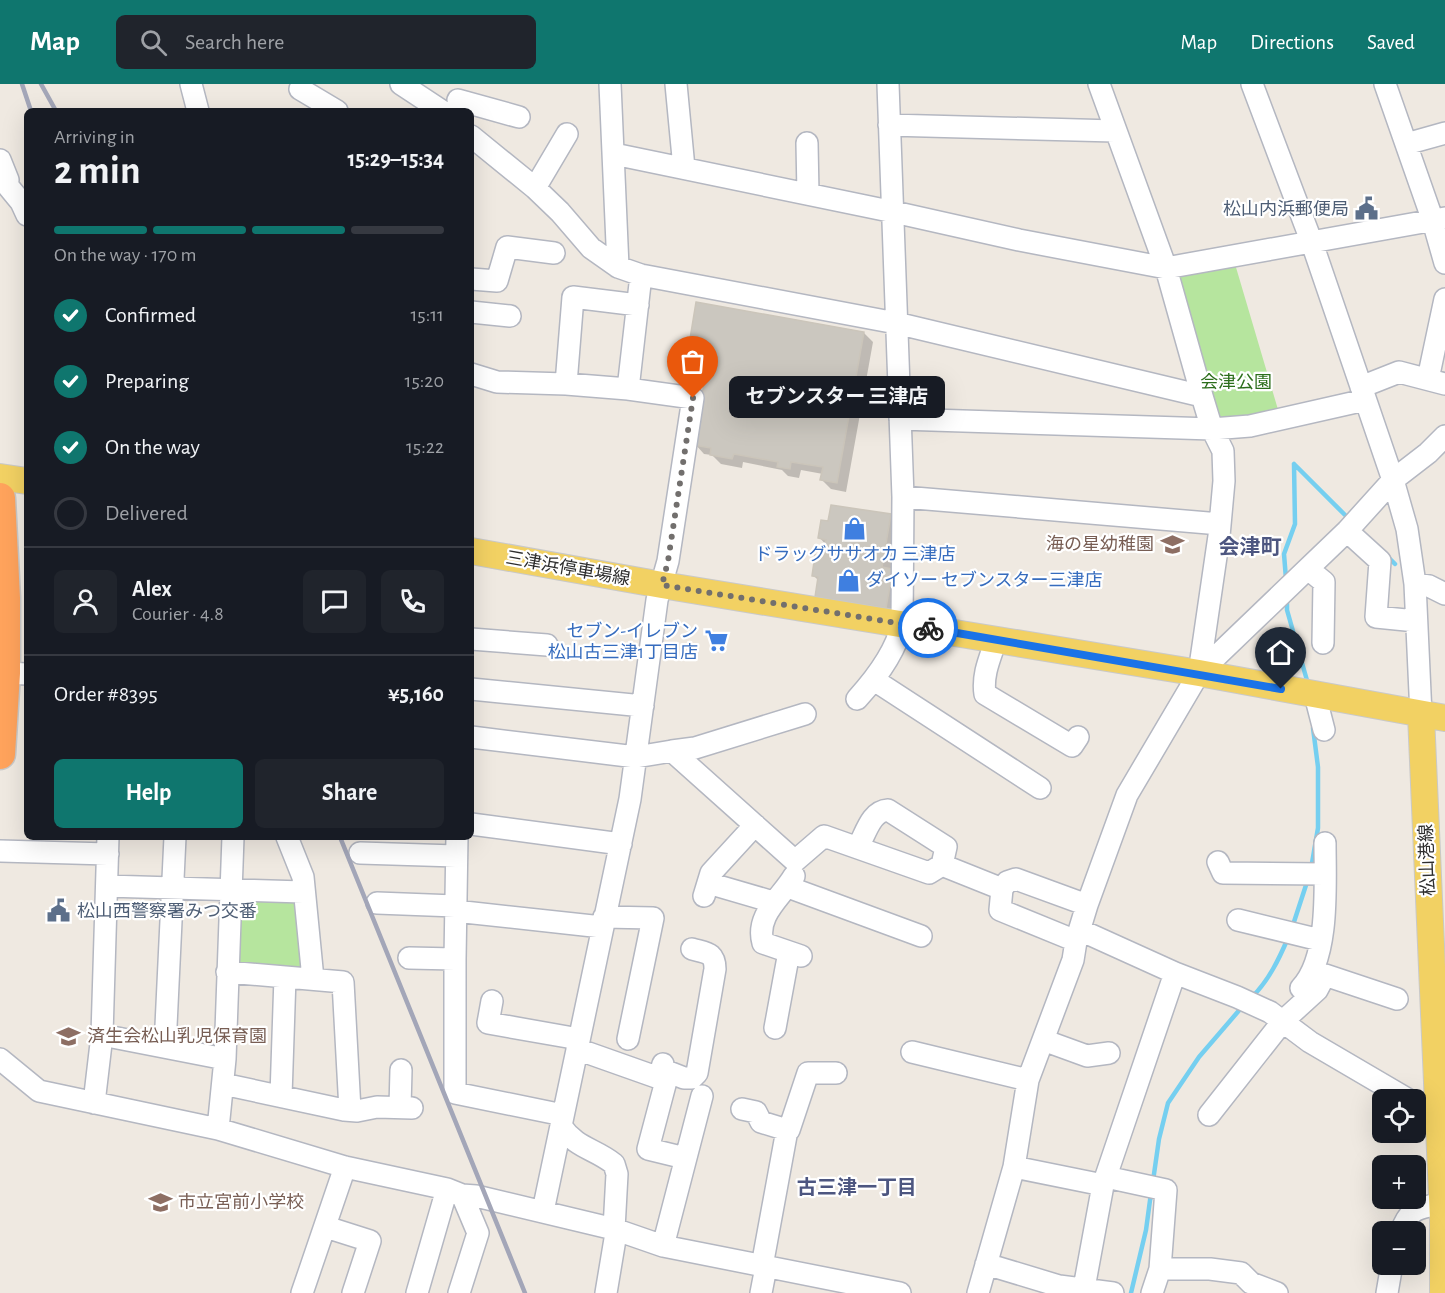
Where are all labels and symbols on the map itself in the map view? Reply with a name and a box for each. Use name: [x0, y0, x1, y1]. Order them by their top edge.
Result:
public building icon: 松山内浜郵便局: [1354, 196, 1380, 222]
place label: 松山内浜郵便局: [1223, 199, 1349, 219]
pin: [667, 336, 718, 398]
park label: 会津公園: [1200, 373, 1272, 392]
callout: セブンスター 三津店: [729, 377, 945, 419]
shop icon: ドラッグササオカ 三津店: [842, 515, 868, 541]
school or university icon: 海の星幼稚園: [1159, 531, 1185, 557]
place label: 海の星幼稚園: [1046, 534, 1154, 554]
district label: 会津町: [1219, 536, 1282, 558]
place label: ドラッグササオカ 三津店: [755, 544, 955, 564]
street label: 三津浜停車場線: [504, 547, 632, 589]
shop icon: ダイソー セブンスター三津店: [835, 567, 861, 593]
place label: ダイソー セブンスター三津店: [866, 570, 1103, 590]
courier: [898, 598, 958, 658]
place label: セブン-イレブン 松山古三津1丁目店: [548, 621, 698, 662]
pin: [1255, 627, 1306, 689]
supermarket icon: セブン-イレブン 松山古三津1丁目店: [703, 628, 729, 654]
street label: 松山港線: [1416, 824, 1438, 896]
public building icon: 松山西警察署みつ交番: [46, 898, 72, 924]
place label: 松山西警察署みつ交番: [77, 901, 257, 921]
school or university icon: 済生会松山乳児保育園: [56, 1023, 82, 1049]
place label: 済生会松山乳児保育園: [87, 1026, 267, 1046]
district label: 古三津一丁目: [797, 1177, 917, 1198]
school or university icon: 市立宮前小学校: [147, 1189, 173, 1215]
place label: 市立宮前小学校: [178, 1192, 304, 1212]

